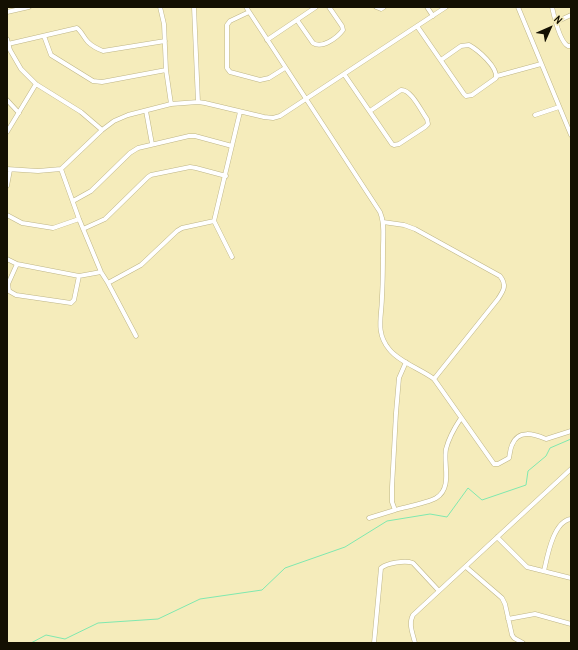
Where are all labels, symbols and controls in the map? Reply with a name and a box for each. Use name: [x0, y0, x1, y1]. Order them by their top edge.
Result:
north arrow: [530, 8, 570, 48]
text: N: [551, 12, 566, 27]

